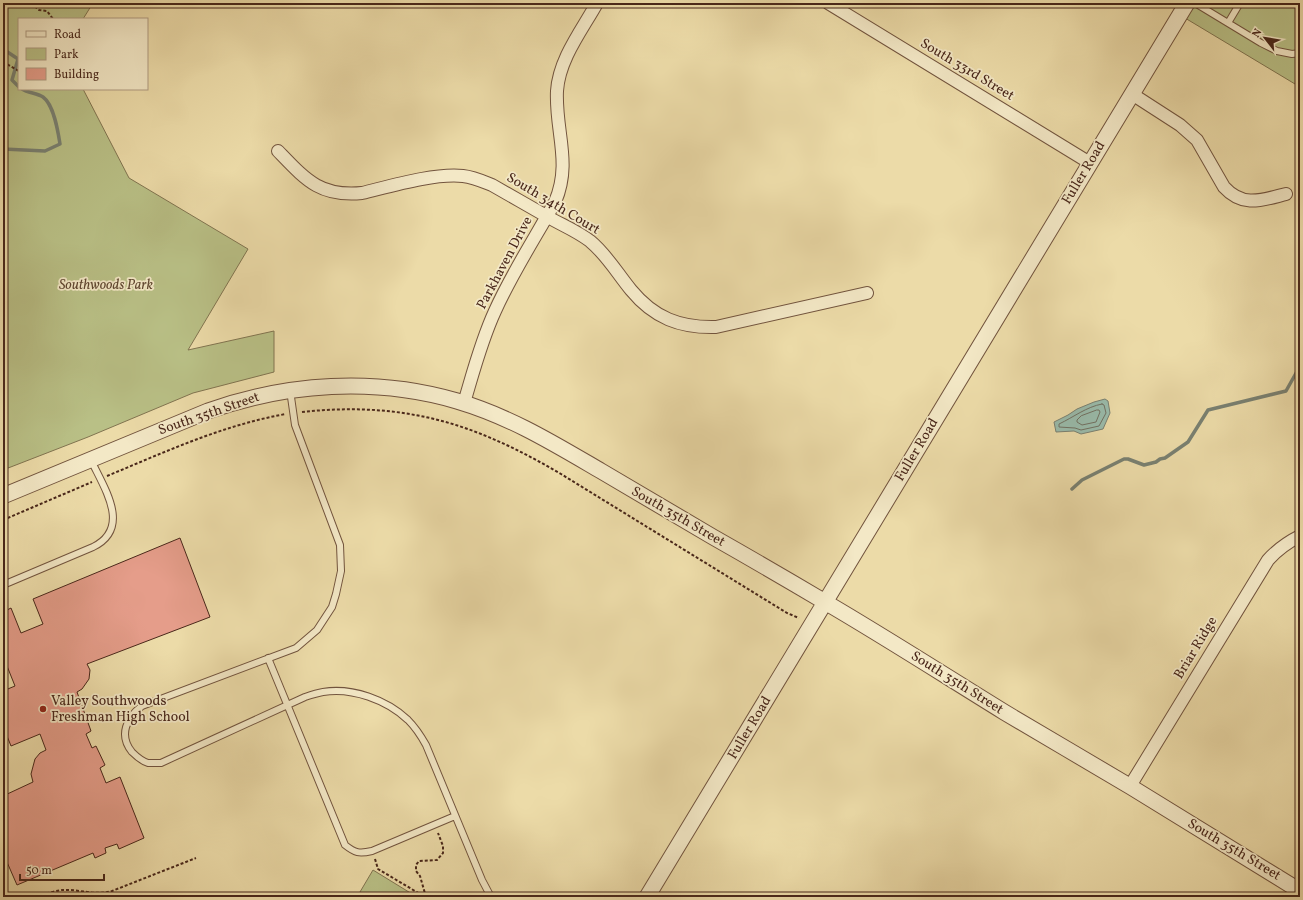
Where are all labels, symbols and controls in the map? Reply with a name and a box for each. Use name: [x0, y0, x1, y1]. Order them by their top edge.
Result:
legend: [18, 18, 148, 90]
north arrow: [1245, 18, 1285, 58]
text: N: [1249, 26, 1266, 41]
text: Road: [54, 27, 81, 43]
street label: South 33rd Street: [916, 34, 1018, 106]
text: Park: [54, 47, 79, 63]
text: Building: [54, 67, 99, 83]
street label: Fuller Road: [1058, 138, 1110, 208]
street label: South 34th Court: [503, 169, 603, 239]
street label: Parkhaven Drive: [472, 213, 538, 313]
park label: Southwoods Park: [59, 276, 154, 295]
street label: South 35th Street: [156, 388, 262, 440]
street label: Fuller Road: [891, 415, 943, 485]
street label: South 35th Street: [627, 482, 729, 552]
street label: Briar Ridge: [1170, 613, 1222, 683]
street label: South 35th Street: [907, 647, 1007, 719]
place label: Valley Southwoods Freshman High School: [51, 692, 190, 727]
street label: Fuller Road: [724, 693, 776, 763]
marker: Valley Southwoods Freshman High School: [38, 704, 48, 714]
street label: South 35th Street: [1184, 815, 1284, 885]
scale bar: [20, 856, 104, 882]
text: 50 m: [26, 863, 52, 879]

